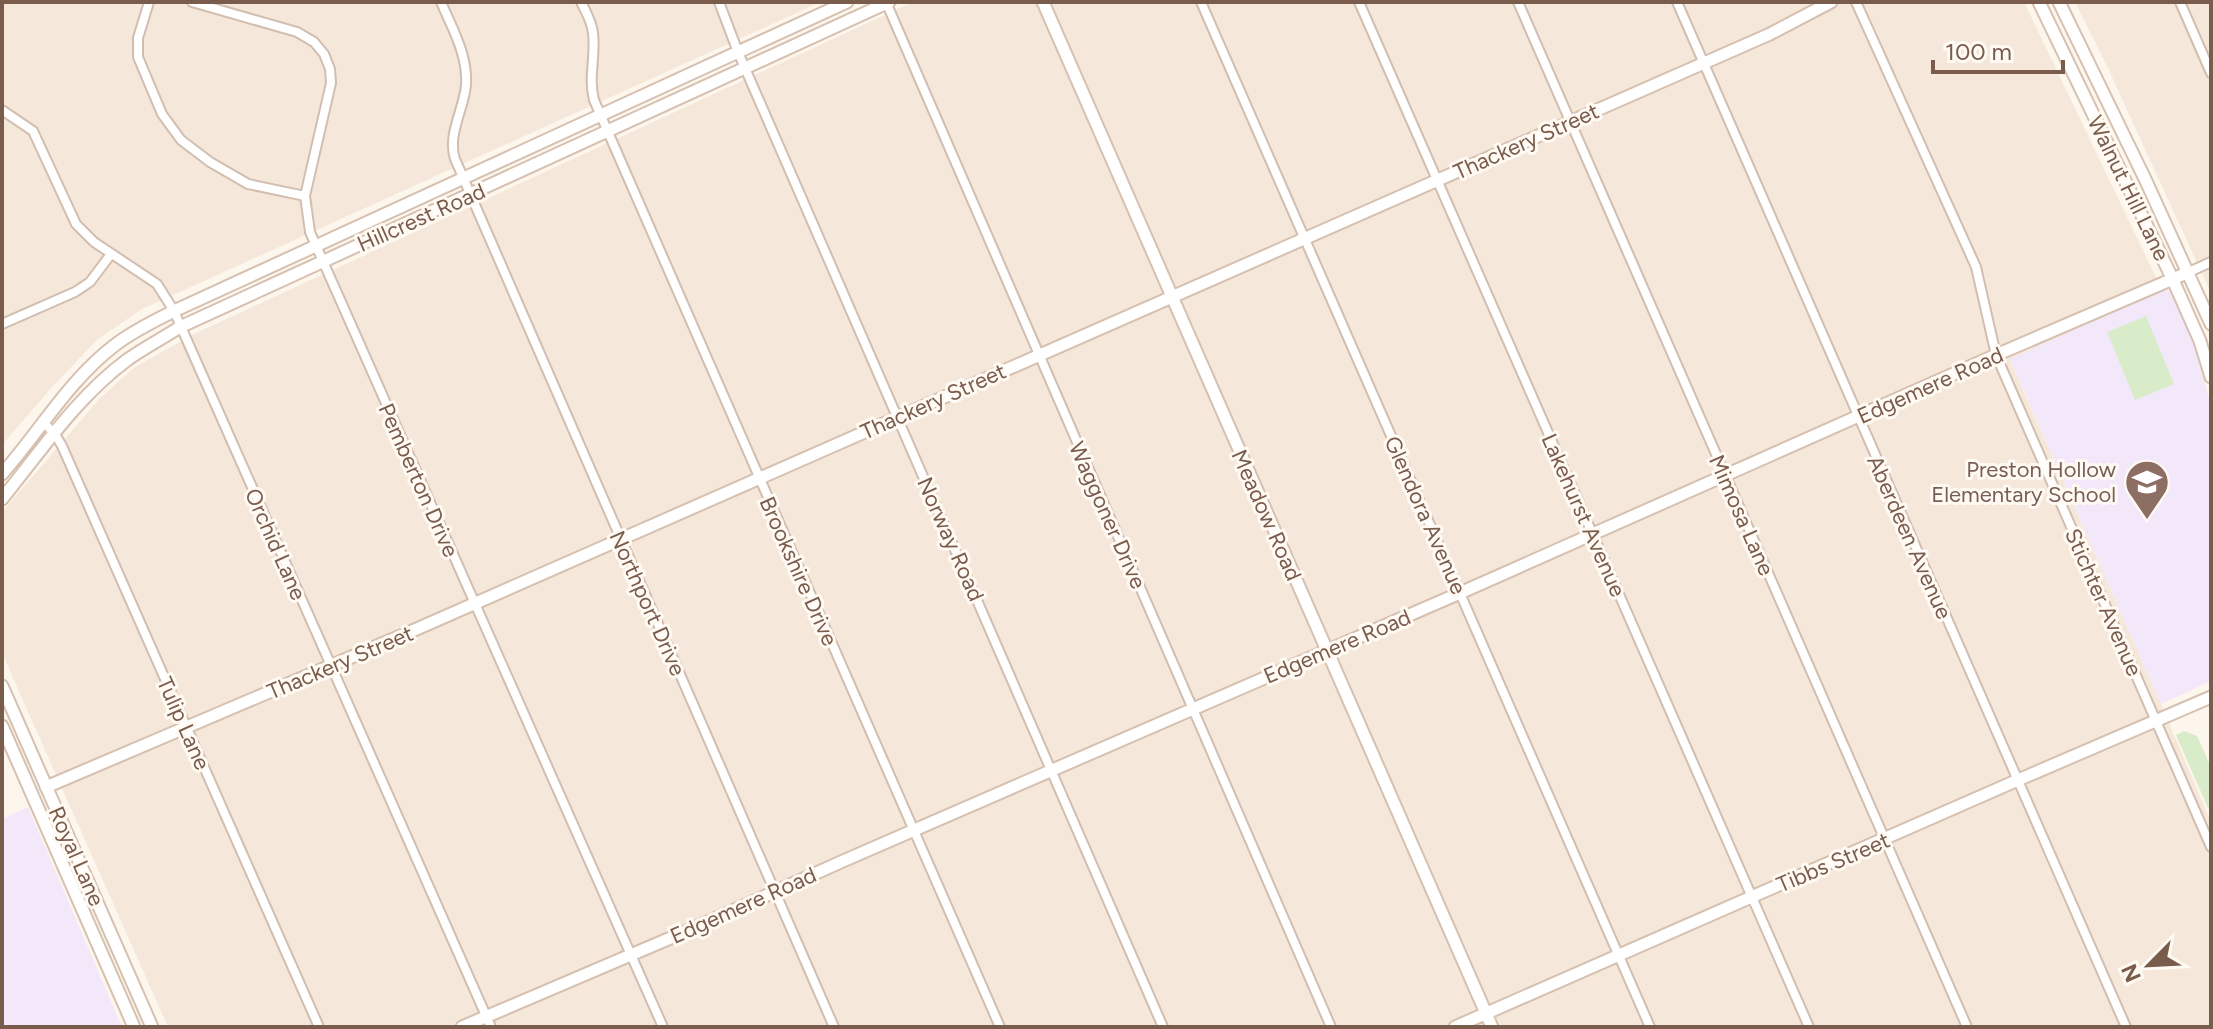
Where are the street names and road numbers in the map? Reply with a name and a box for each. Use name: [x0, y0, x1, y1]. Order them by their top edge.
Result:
street label: Thackery Street: [1449, 97, 1603, 186]
street label: Walnut Hill Lane: [2082, 111, 2175, 265]
street label: Hillcrest Road: [353, 177, 489, 258]
street label: Edgemere Road: [1853, 341, 2007, 430]
street label: Thackery Street: [856, 357, 1010, 446]
street label: Pemberton Drive: [373, 399, 464, 561]
street label: Lakehurst Avenue: [1536, 430, 1632, 601]
street label: Glendora Avenue: [1379, 432, 1472, 598]
street label: Waggoner Drive: [1063, 438, 1152, 593]
street label: Meadow Road: [1226, 446, 1307, 585]
street label: Mimosa Lane: [1703, 451, 1780, 580]
street label: Aberdeen Avenue: [1861, 451, 1958, 623]
street label: Norway Road: [911, 473, 990, 605]
street label: Orchid Lane: [239, 484, 312, 604]
street label: Brookshire Drive: [754, 492, 844, 650]
street label: Stichter Avenue: [2059, 524, 2148, 680]
street label: Northport Drive: [604, 527, 692, 680]
street label: Edgemere Road: [1260, 603, 1415, 690]
street label: Thackery Street: [263, 620, 417, 705]
street label: Tulip Lane: [151, 673, 216, 774]
street label: Royal Lane: [43, 802, 110, 910]
street label: Tibbs Street: [1773, 827, 1894, 898]
street label: Edgemere Road: [666, 861, 820, 950]

